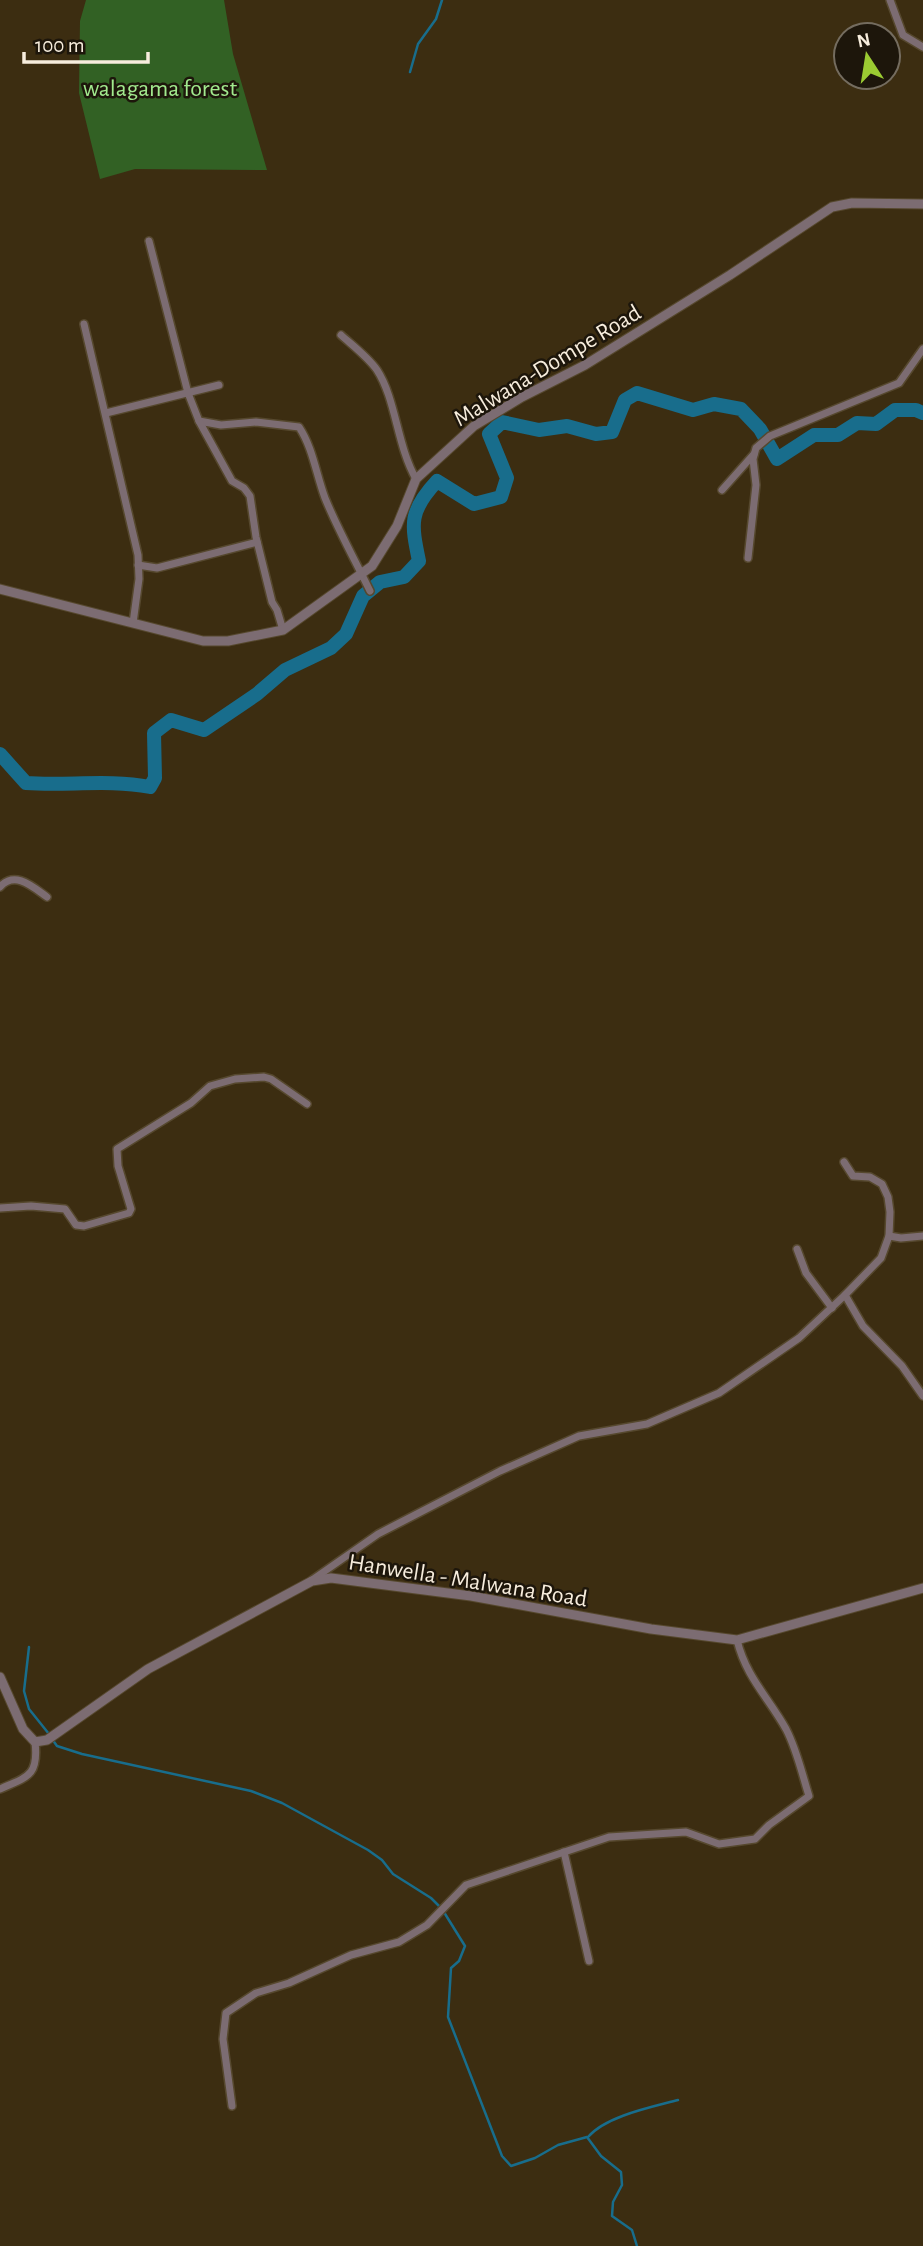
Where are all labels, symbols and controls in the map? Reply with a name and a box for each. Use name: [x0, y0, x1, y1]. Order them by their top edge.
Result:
scale bar: [24, 21, 149, 65]
north arrow: [832, 21, 902, 91]
text: N: [855, 30, 872, 52]
text: 100 m: [35, 35, 85, 56]
park label: walagama forest: [83, 77, 237, 101]
street label: Malwana-Dompe Road: [450, 301, 645, 431]
street label: Hanwella - Malwana Road: [347, 1550, 589, 1612]

